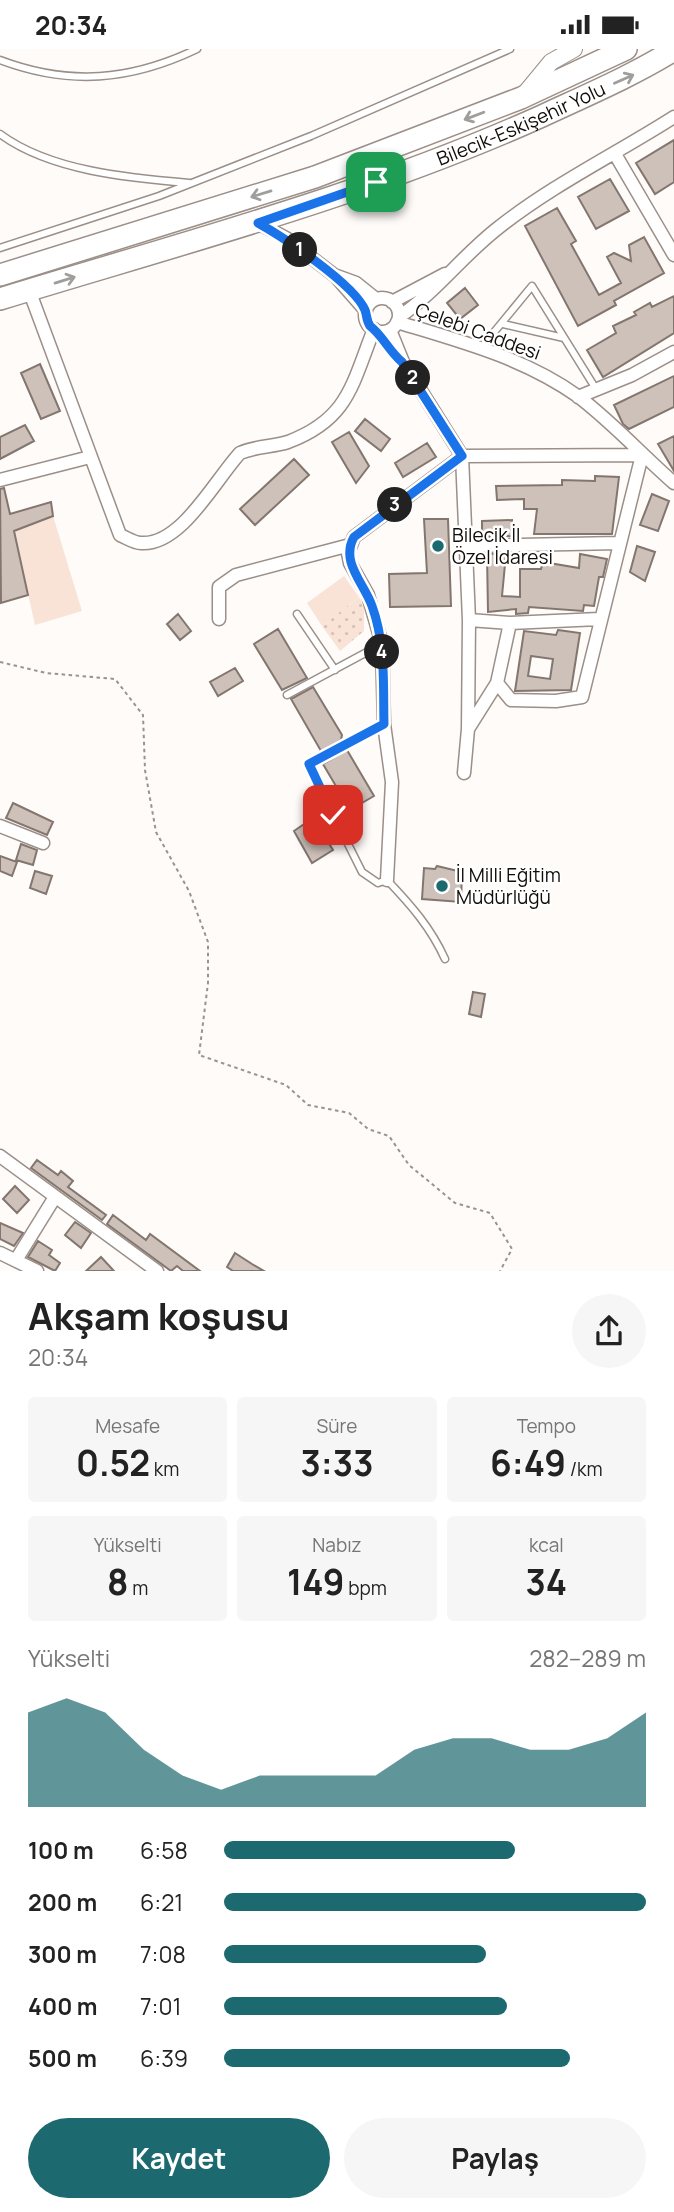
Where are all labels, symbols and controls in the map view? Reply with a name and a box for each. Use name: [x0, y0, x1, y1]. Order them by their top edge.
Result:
text: 20:34: [35, 7, 107, 43]
one-way arrow: [614, 71, 635, 84]
street label: Bilecik-Eskişehir Yolu: [433, 76, 609, 172]
one-way arrow: [464, 111, 486, 123]
pin: [346, 152, 406, 212]
icon: arrive: [357, 163, 395, 201]
one-way arrow: [250, 188, 272, 201]
pin: 1: [282, 233, 318, 267]
text: 1: [295, 236, 304, 262]
one-way arrow: [54, 272, 76, 285]
street label: Çelebi Caddesi: [412, 296, 544, 366]
pin: 2: [396, 361, 430, 395]
text: 2: [407, 364, 418, 390]
pin: 3: [378, 487, 412, 523]
text: 3: [389, 491, 400, 517]
place label: Bilecik İl Özel İdaresi: [452, 522, 553, 570]
marker: Bilecik İl Özel İdaresi: [430, 538, 446, 554]
pin: 4: [364, 635, 400, 669]
text: 4: [376, 638, 387, 664]
pin: [303, 785, 363, 845]
icon: check: [314, 796, 352, 834]
place label: İl Milli Eğitim Müdürlüğü: [456, 862, 561, 910]
marker: İl Milli Eğitim Müdürlüğü: [434, 878, 450, 894]
text: Akşam koşusu: [28, 1289, 290, 1341]
button: share: [572, 1294, 646, 1368]
text: 20:34: [28, 1341, 88, 1373]
text: Mesafe: [95, 1413, 160, 1439]
text: Süre: [317, 1413, 357, 1439]
text: Tempo: [517, 1413, 576, 1439]
text: 0.52: [76, 1439, 150, 1487]
text: 3:33: [300, 1439, 374, 1487]
text: 6:49: [490, 1439, 566, 1487]
text: km: [150, 1456, 179, 1482]
text: /km: [566, 1456, 603, 1482]
text: Yükselti: [94, 1532, 162, 1558]
text: Nabız: [312, 1532, 362, 1558]
text: kcal: [529, 1532, 564, 1558]
text: 8: [107, 1558, 128, 1606]
text: 149: [287, 1558, 345, 1606]
text: 34: [525, 1558, 567, 1606]
text: m: [128, 1575, 148, 1601]
text: bpm: [345, 1575, 387, 1601]
text: Yükselti: [28, 1642, 110, 1674]
text: 282–289 m: [529, 1642, 646, 1674]
text: 100 m: [28, 1834, 94, 1866]
text: 6:58: [140, 1834, 188, 1866]
text: 200 m: [28, 1886, 97, 1918]
text: 6:21: [140, 1886, 183, 1918]
text: 300 m: [28, 1938, 97, 1970]
text: 7:08: [140, 1938, 186, 1970]
text: 400 m: [28, 1990, 98, 2022]
text: 7:01: [140, 1990, 181, 2022]
text: 500 m: [28, 2042, 97, 2074]
text: 6:39: [140, 2042, 188, 2074]
button: Kaydet: [28, 2118, 330, 2198]
button: Paylaş: [344, 2118, 646, 2198]

